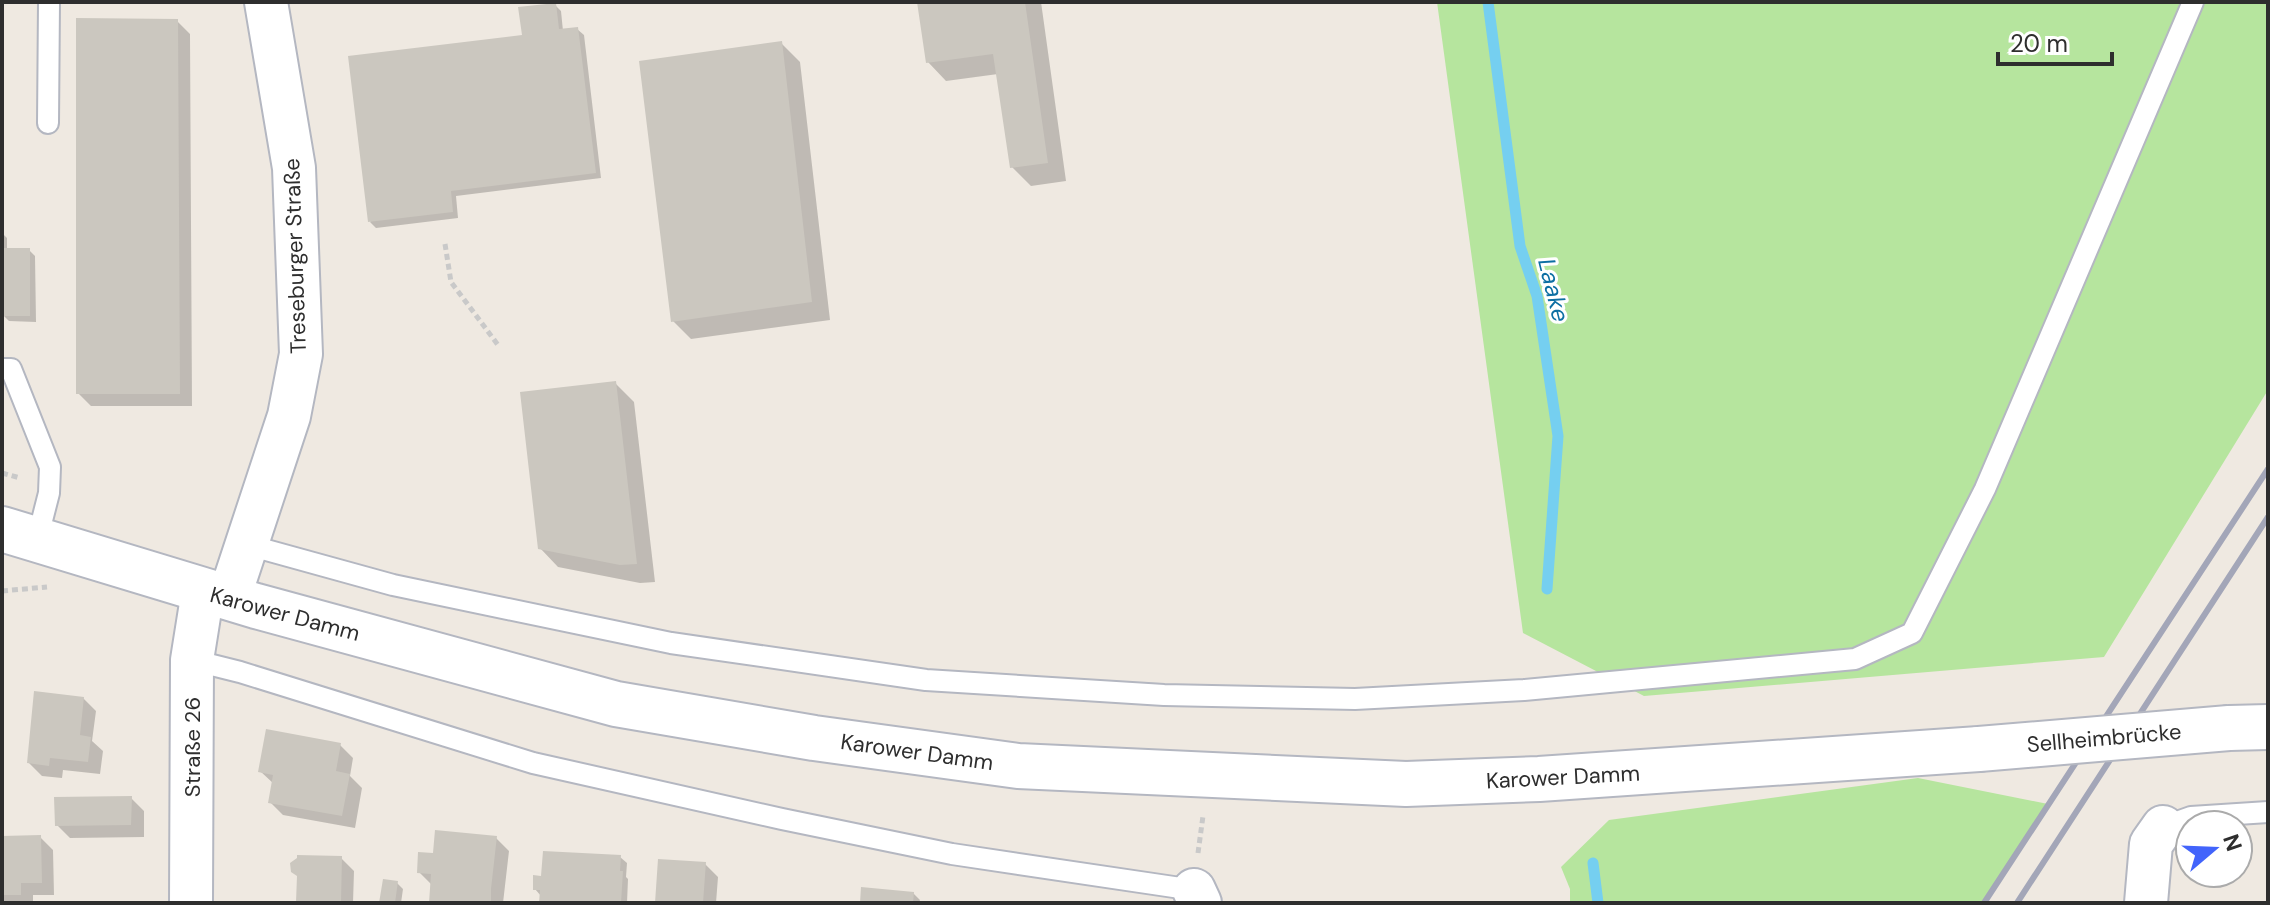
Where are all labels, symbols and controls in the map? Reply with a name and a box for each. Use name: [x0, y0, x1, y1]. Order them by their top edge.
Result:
scale bar: [1998, 16, 2112, 66]
text: 20 m: [2010, 28, 2068, 59]
street label: Treseburger Straße: [277, 158, 313, 354]
water label: Laake: [1531, 255, 1577, 325]
street label: Karower Damm: [207, 580, 363, 648]
street label: Straße 26: [178, 697, 207, 797]
street label: Sellheimbrücke: [2026, 717, 2182, 759]
street label: Karower Damm: [839, 727, 995, 777]
street label: Karower Damm: [1485, 758, 1641, 796]
north arrow: [2174, 809, 2254, 889]
text: N: [2216, 830, 2249, 855]

